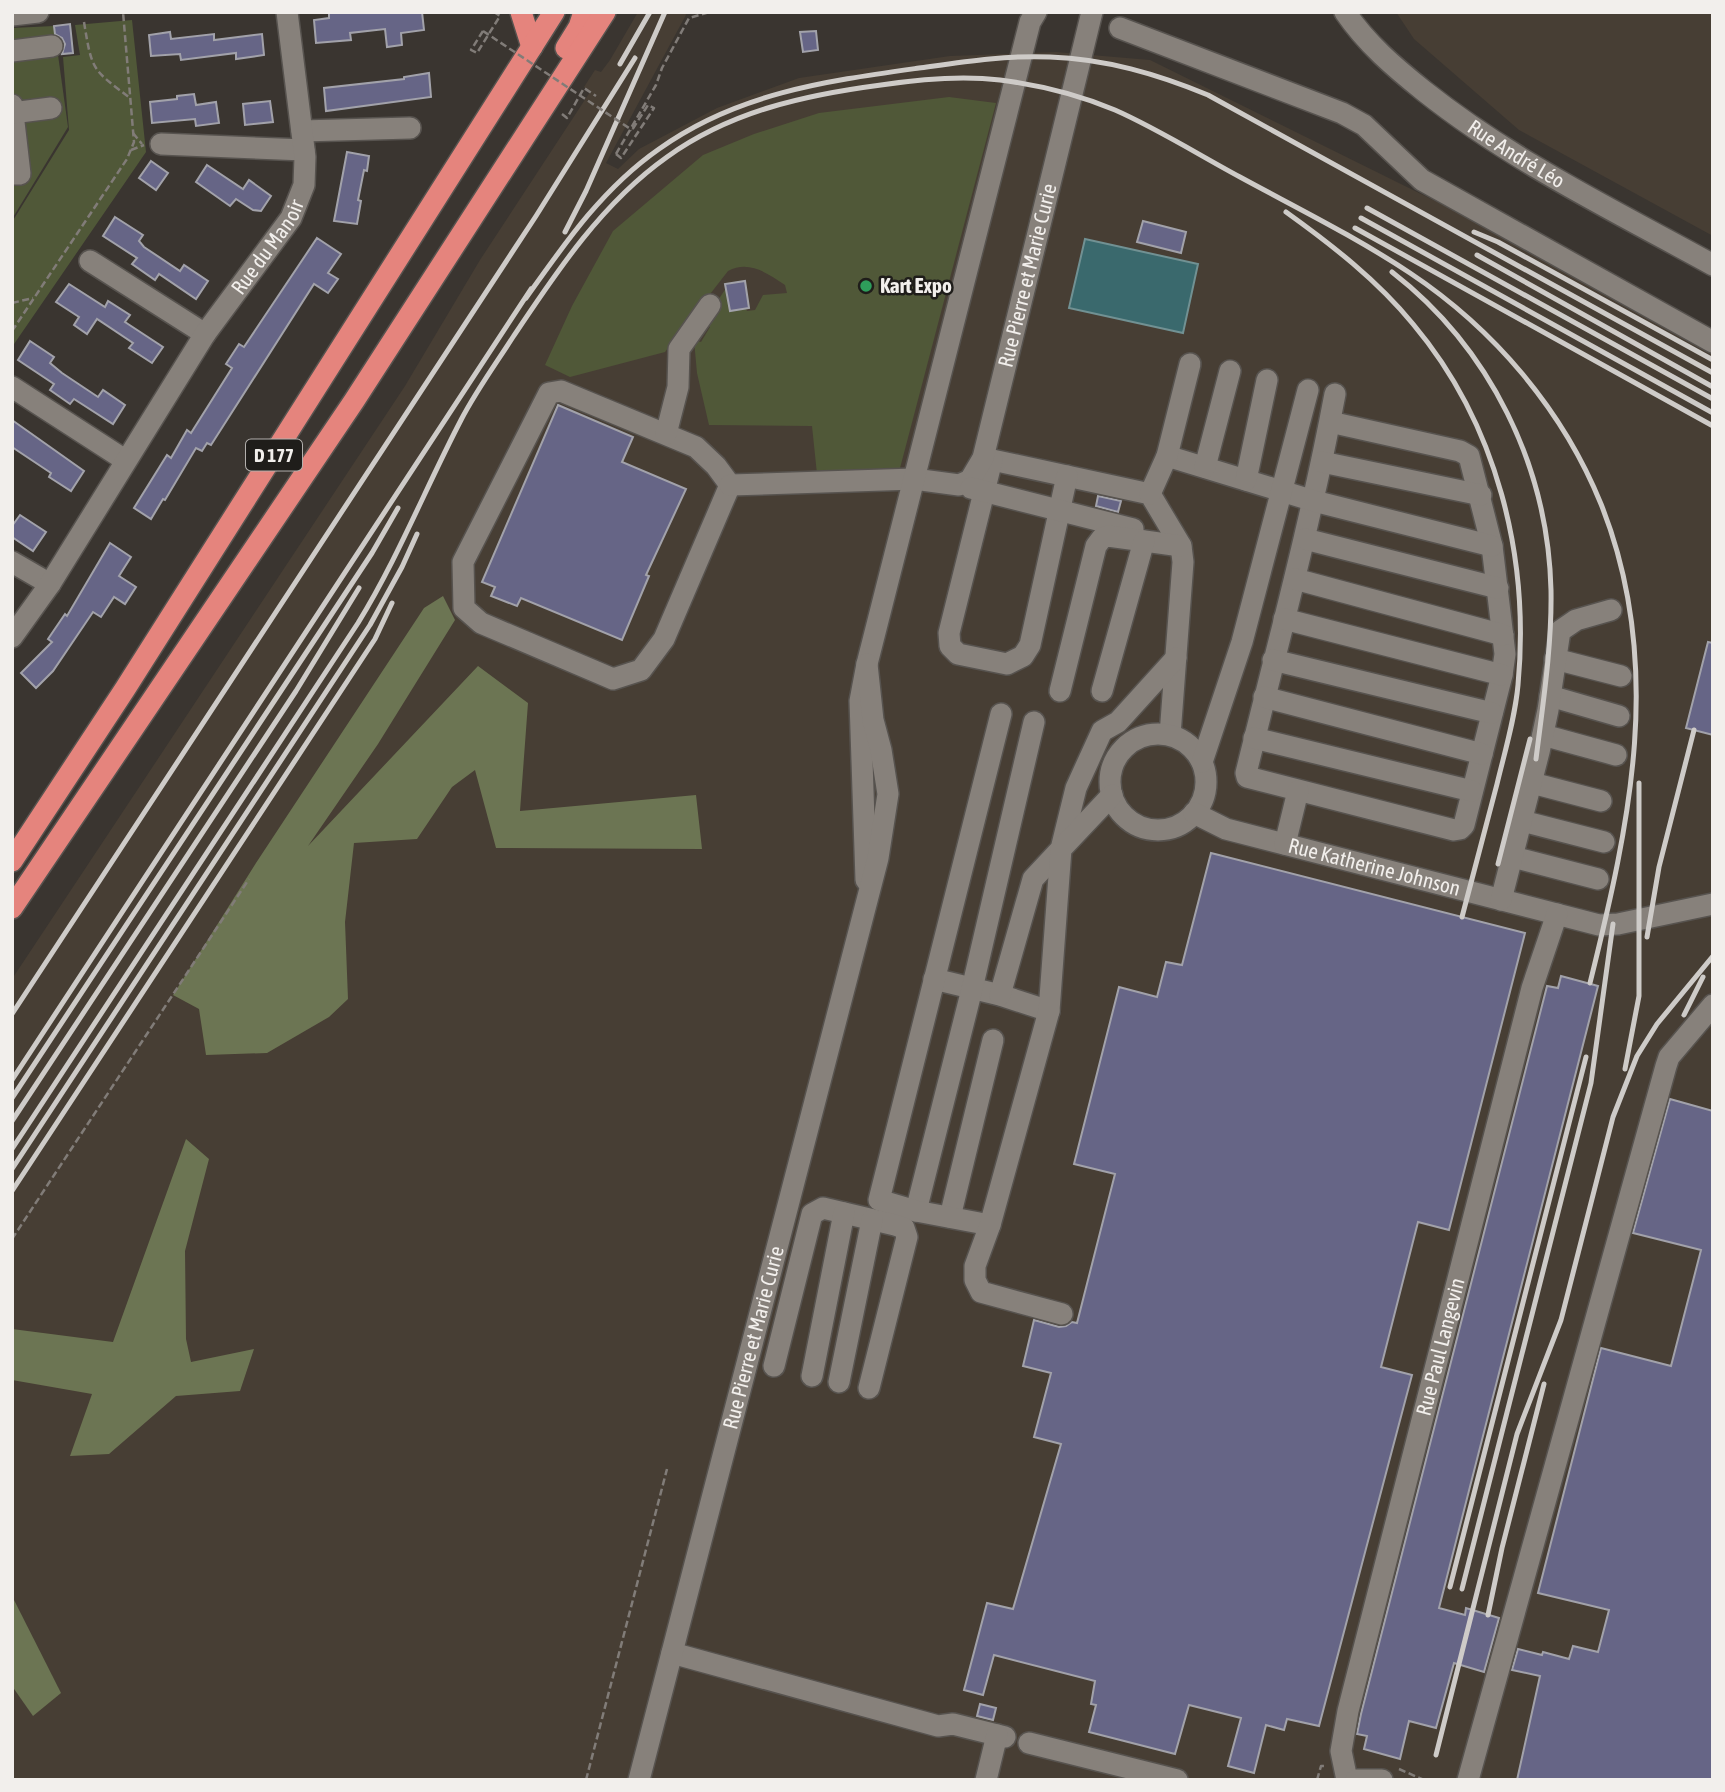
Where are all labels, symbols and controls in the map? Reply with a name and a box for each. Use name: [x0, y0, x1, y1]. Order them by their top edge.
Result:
street label: Rue André Léo: [1464, 114, 1569, 192]
street label: Rue Pierre et Marie Curie: [993, 181, 1061, 370]
street label: Rue du Manoir: [226, 195, 308, 299]
place label: Kart Expo: [880, 273, 952, 297]
marker: Kart Expo: [858, 278, 874, 294]
road number: D 177: [246, 440, 302, 470]
street label: Rue Katherine Johnson: [1286, 833, 1463, 900]
street label: Rue Pierre et Marie Curie: [717, 1243, 788, 1431]
street label: Rue Paul Langevin: [1411, 1275, 1469, 1418]

